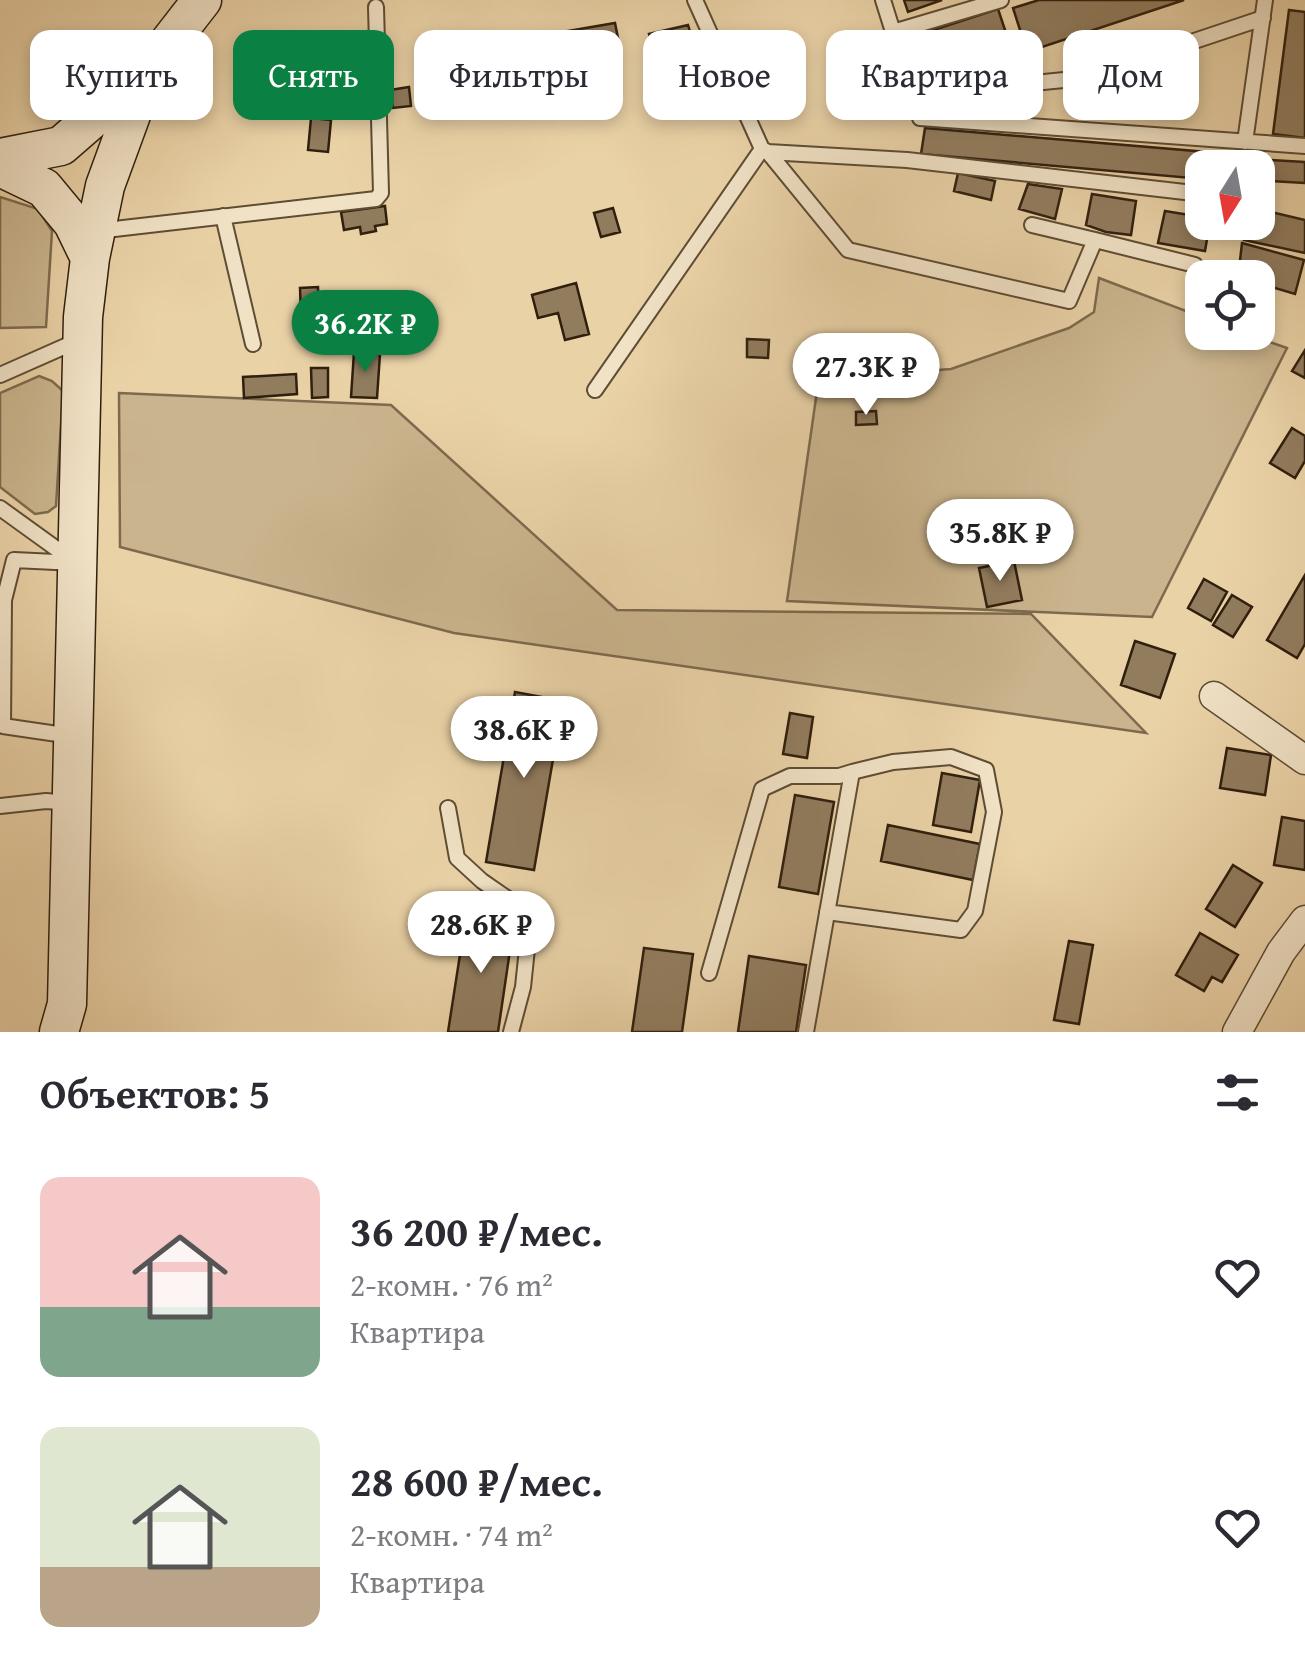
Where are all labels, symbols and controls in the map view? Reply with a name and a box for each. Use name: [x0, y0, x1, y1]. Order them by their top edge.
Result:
chip: Купить: [30, 30, 213, 120]
chip: Снять: [233, 30, 394, 120]
chip: Фильтры: [414, 30, 623, 120]
chip: Новое: [643, 30, 806, 120]
chip: Квартира: [826, 30, 1043, 120]
chip: Дом: [1063, 30, 1199, 120]
north arrow: [1185, 150, 1275, 240]
map controls: [1185, 150, 1275, 350]
button: locate: [1185, 260, 1275, 350]
pin: 36.2K ₽: [273, 290, 457, 375]
text: 36.2K ₽: [314, 299, 416, 346]
pin: 27.3K ₽: [774, 333, 958, 418]
text: 27.3K ₽: [815, 342, 917, 389]
pin: 35.8K ₽: [908, 499, 1092, 584]
text: 35.8K ₽: [949, 508, 1051, 555]
pin: 38.6K ₽: [432, 696, 616, 781]
text: 38.6K ₽: [473, 705, 575, 752]
pin: 28.6K ₽: [389, 891, 573, 976]
text: 28.6K ₽: [430, 900, 532, 947]
text: Объектов: 5: [40, 1062, 270, 1123]
icon: filters: [1210, 1065, 1265, 1120]
text: 36 200 ₽/мес.: [350, 1200, 603, 1261]
icon: home: [120, 1217, 240, 1337]
icon: heart: [1210, 1250, 1265, 1305]
text: 2-комн. · 76 m²: [350, 1261, 553, 1308]
text: Квартира: [350, 1308, 485, 1355]
text: 28 600 ₽/мес.: [350, 1450, 603, 1511]
icon: home: [120, 1467, 240, 1587]
icon: heart: [1210, 1500, 1265, 1555]
text: 2-комн. · 74 m²: [350, 1511, 553, 1558]
text: Квартира: [350, 1558, 485, 1605]

